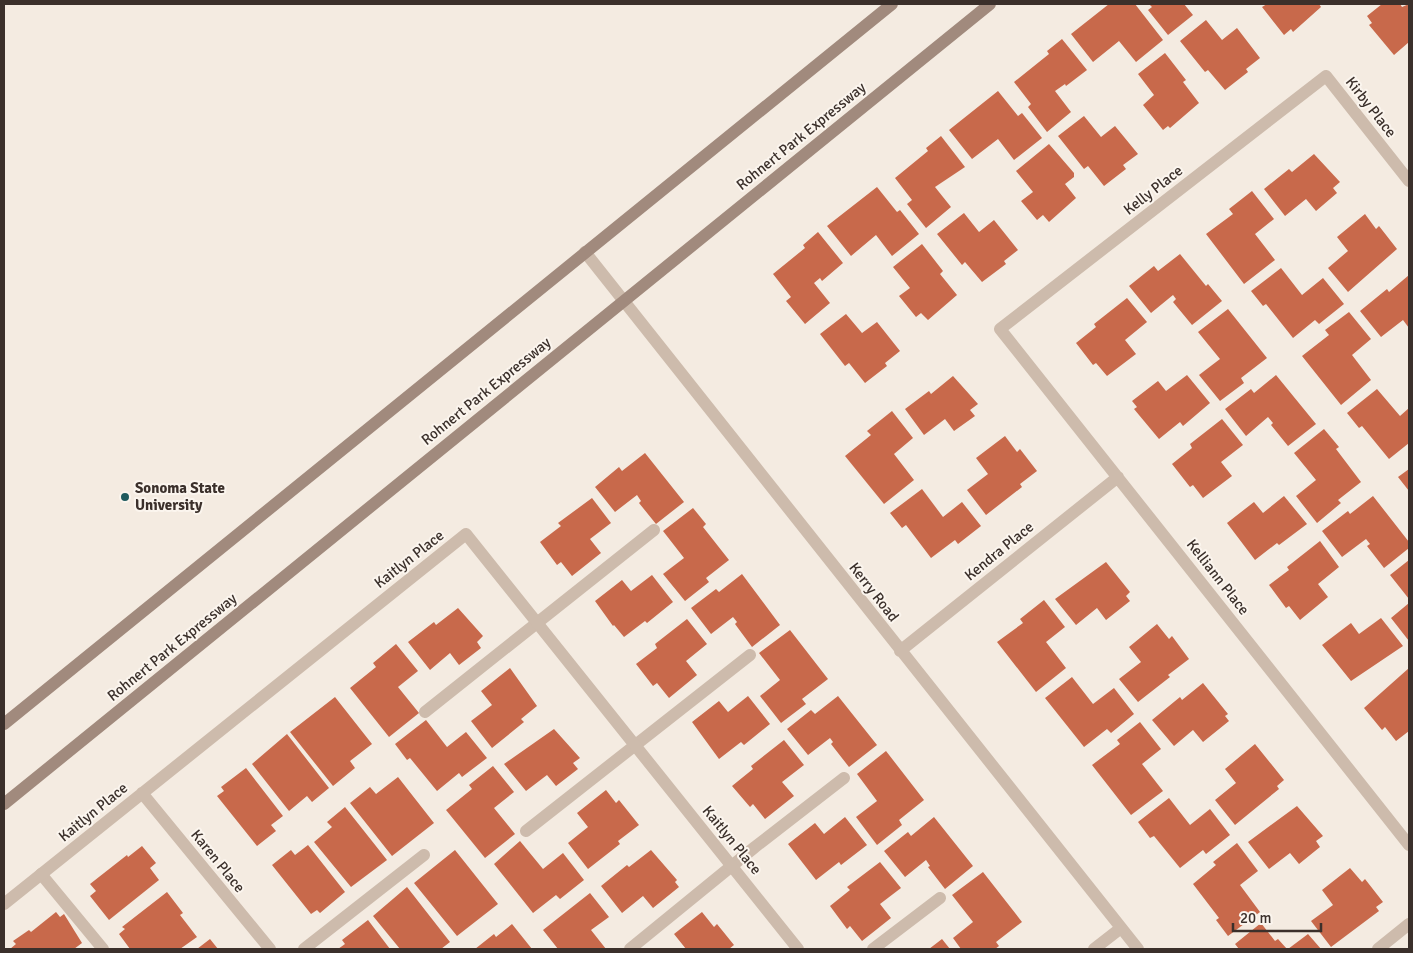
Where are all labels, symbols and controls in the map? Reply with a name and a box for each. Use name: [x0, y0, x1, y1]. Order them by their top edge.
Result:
street label: Kirby Place: [1342, 73, 1400, 141]
street label: Rohnert Park Expressway: [733, 78, 869, 194]
street label: Kelly Place: [1120, 161, 1186, 219]
street label: Rohnert Park Expressway: [418, 333, 554, 449]
place label: Sonoma State University: [135, 479, 225, 514]
marker: Sonoma State University: [119, 491, 131, 503]
street label: Kendra Place: [961, 518, 1037, 584]
street label: Kaitlyn Place: [371, 526, 447, 592]
street label: Kelliann Place: [1183, 536, 1253, 618]
street label: Kerry Road: [845, 559, 903, 625]
street label: Rohnert Park Expressway: [104, 589, 240, 705]
street label: Kaitlyn Place: [55, 779, 131, 845]
street label: Kaitlyn Place: [699, 802, 765, 878]
street label: Karen Place: [187, 826, 249, 896]
scale bar: [1233, 900, 1320, 932]
text: 20 m: [1240, 909, 1271, 927]

